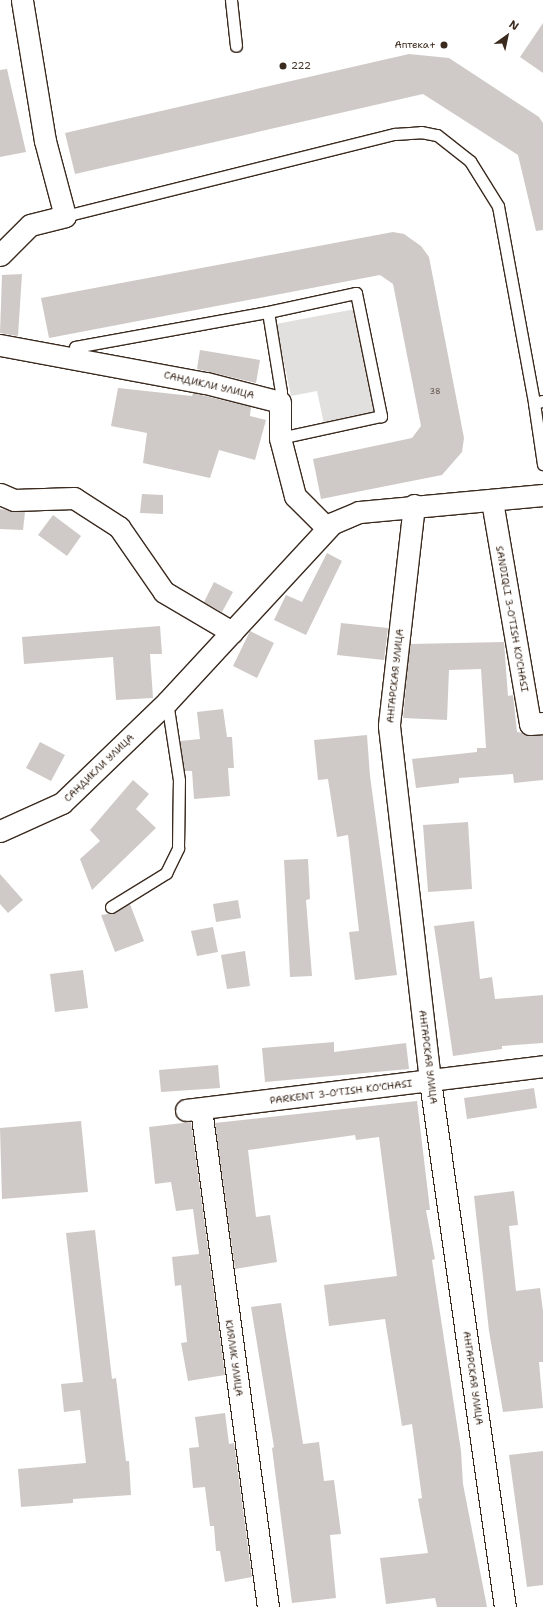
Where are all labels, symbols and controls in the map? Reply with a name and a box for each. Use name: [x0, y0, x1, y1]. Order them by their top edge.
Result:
north arrow: [487, 16, 527, 56]
text: N: [506, 17, 522, 34]
place label: Аптека+: [394, 39, 436, 51]
marker: Аптека+: [439, 40, 449, 50]
place label: 222: [291, 60, 311, 72]
marker: 222: [278, 61, 288, 71]
street label: САНДИКЛИ УЛИЦА: [163, 369, 255, 401]
house number: 38: [430, 387, 440, 397]
street label: SANDIQLI 3-O'TISH KO'CHASI: [493, 545, 531, 693]
street label: АНГАРСКАЯ УЛИЦА: [384, 628, 406, 724]
street label: САНДИКЛИ УЛИЦА: [62, 732, 136, 804]
street label: АНГАРСКАЯ УЛИЦА: [416, 1009, 440, 1105]
street label: PARKENT 3-O'TISH KO'CHASI: [269, 1077, 413, 1107]
street label: КИЯЛИК УЛИЦА: [223, 1319, 245, 1397]
street label: АНГАРСКАЯ УЛИЦА: [460, 1330, 486, 1426]

